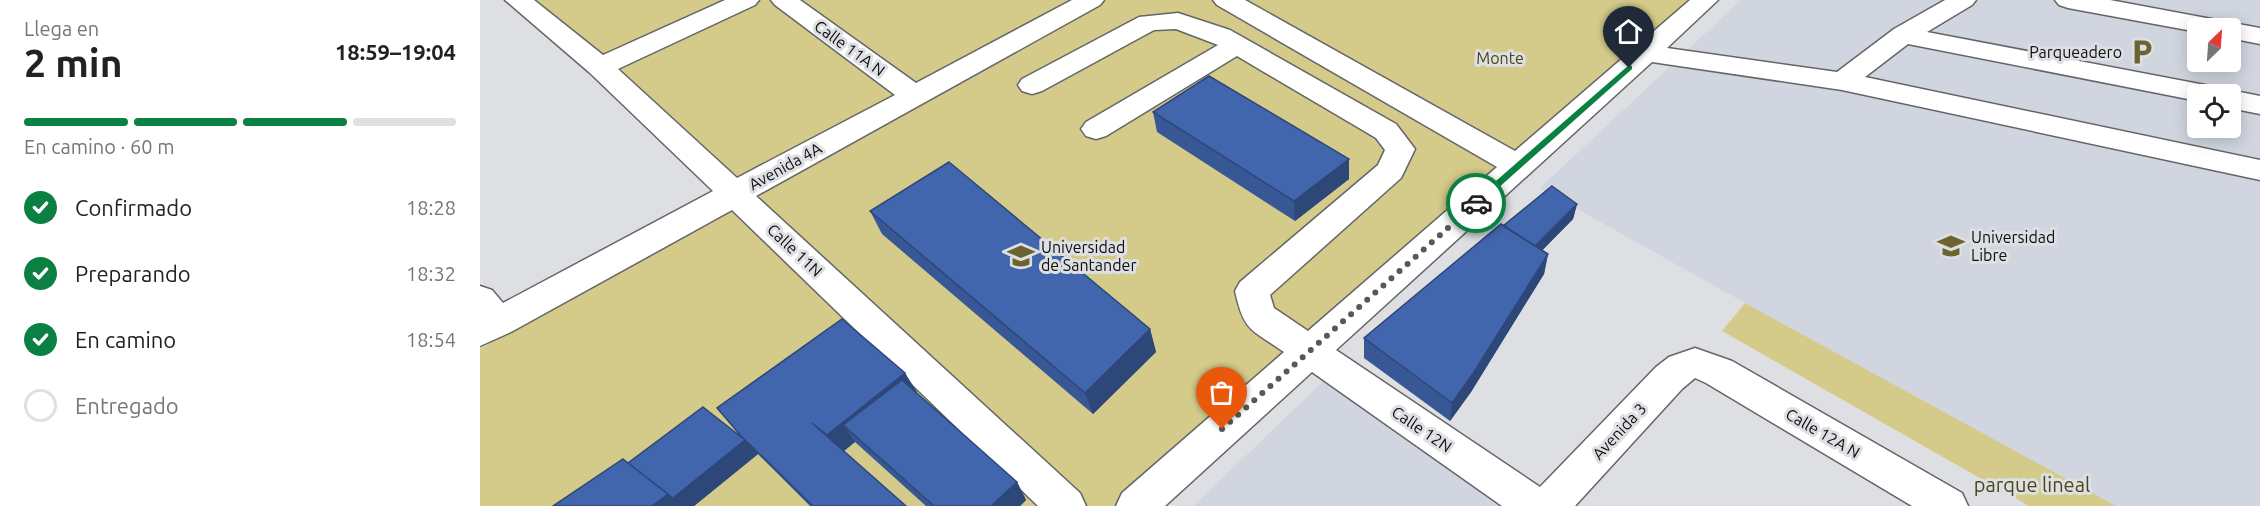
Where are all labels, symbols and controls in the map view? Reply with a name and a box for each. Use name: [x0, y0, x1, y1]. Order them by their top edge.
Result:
pin: [1603, 6, 1654, 68]
icon: home: [1612, 15, 1645, 48]
street label: Calle 11A N: [811, 16, 889, 80]
text: Llega en: [24, 17, 99, 40]
north arrow: [2187, 18, 2241, 72]
map controls: [2187, 18, 2241, 138]
parking icon: Parqueadero: [2127, 37, 2157, 67]
text: 18:59–19:04: [335, 39, 456, 64]
text: 2 min: [24, 41, 123, 84]
place label: Parqueadero: [2029, 43, 2122, 61]
park label: Monte: [1476, 49, 1524, 67]
button: locate: [2187, 84, 2241, 138]
text: En camino · 60 m: [24, 135, 174, 158]
street label: Avenida 4A: [745, 138, 825, 193]
courier: [1446, 173, 1506, 233]
icon: car: [1460, 187, 1493, 220]
icon: check: [24, 191, 57, 224]
text: Confirmado: [75, 195, 192, 220]
text: 18:28: [406, 196, 456, 219]
street label: Calle 11N: [764, 220, 826, 280]
place label: Universidad Libre: [1971, 228, 2055, 264]
school or university icon: Universidad Libre: [1936, 231, 1966, 261]
place label: Universidad de Santander: [1041, 238, 1137, 274]
school or university icon: Universidad de Santander: [1006, 241, 1036, 271]
icon: check: [24, 257, 57, 290]
text: Preparando: [75, 261, 191, 286]
text: 18:32: [406, 262, 456, 285]
icon: check: [24, 323, 57, 356]
text: En camino: [75, 327, 176, 352]
text: 18:54: [406, 328, 456, 351]
pin: [1196, 367, 1247, 429]
icon: bag: [1205, 376, 1238, 409]
text: Entregado: [75, 393, 179, 418]
street label: Avenida 3: [1589, 399, 1649, 463]
street label: Calle 12N: [1389, 402, 1455, 456]
street label: Calle 12A N: [1783, 405, 1863, 461]
park label: parque lineal: [1974, 473, 2090, 496]

